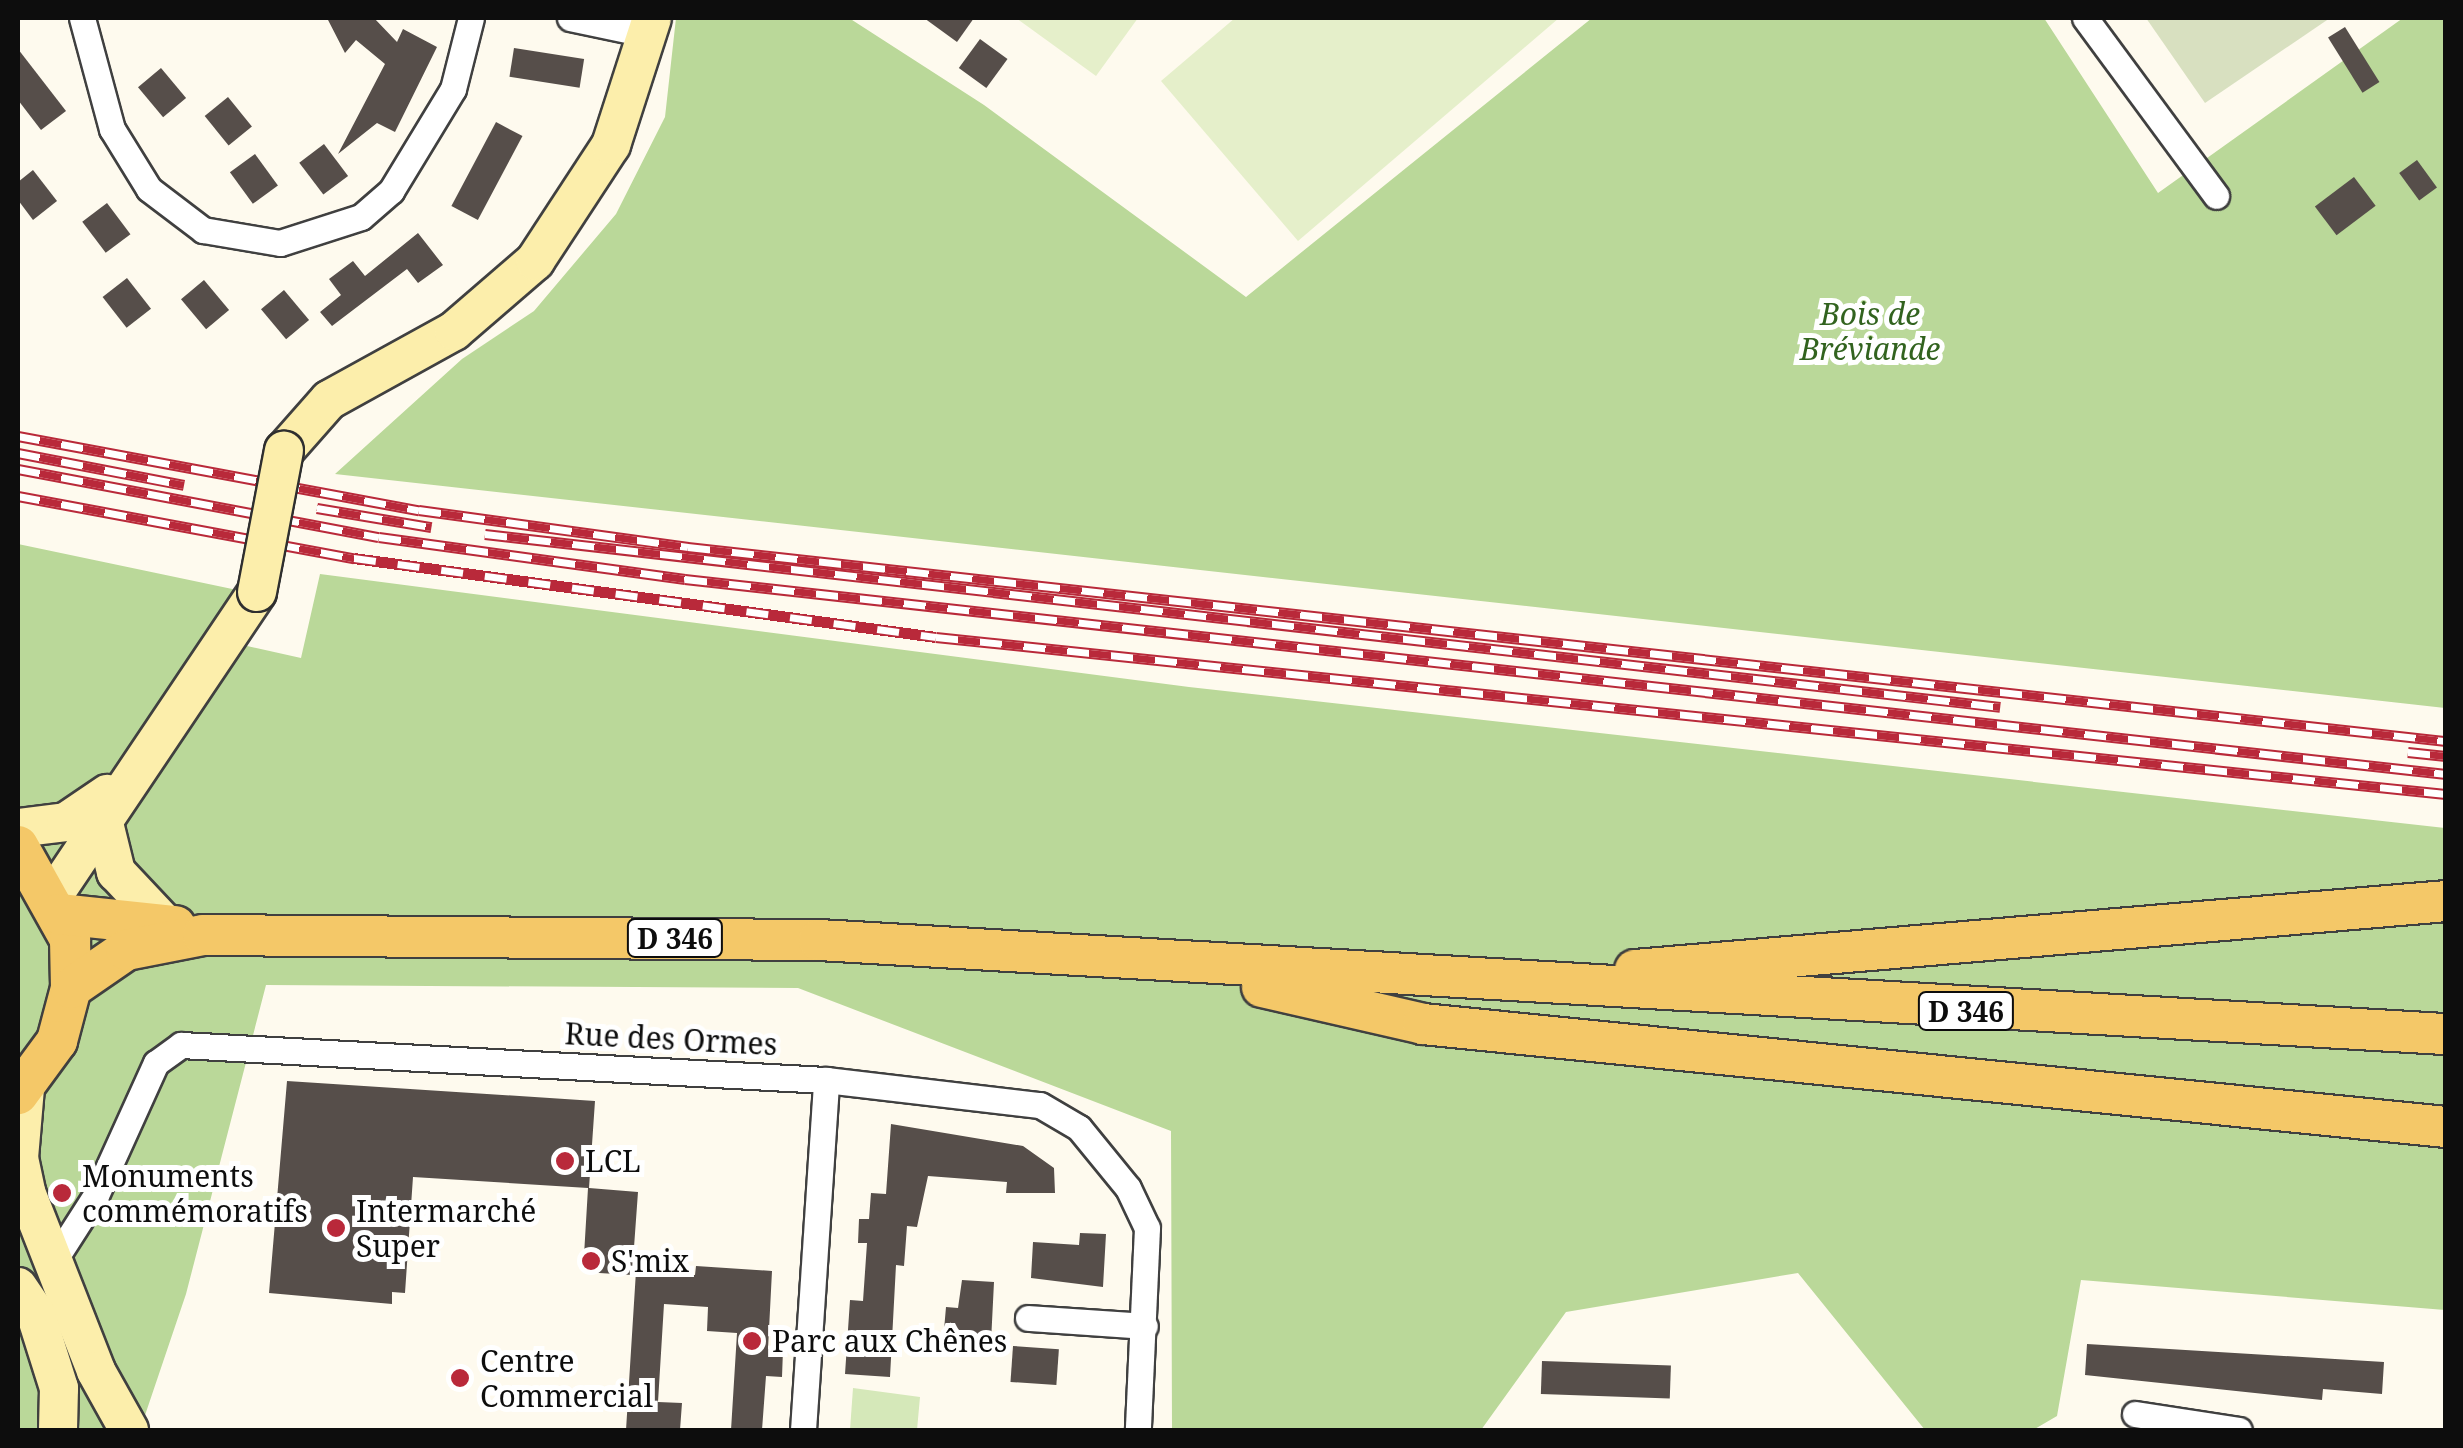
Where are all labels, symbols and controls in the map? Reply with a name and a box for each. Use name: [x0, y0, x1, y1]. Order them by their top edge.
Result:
park label: Bois de Bréviande: [1800, 296, 1940, 366]
road number: D 346: [625, 915, 725, 961]
road number: D 346: [1916, 988, 2016, 1034]
street label: Rue des Ormes: [564, 1015, 778, 1063]
place label: LCL: [585, 1143, 641, 1179]
marker: LCL: [554, 1150, 576, 1172]
place label: Monuments commémoratifs: [82, 1158, 308, 1228]
marker: Monuments commémoratifs: [51, 1182, 73, 1204]
place label: Intermarché Super: [356, 1193, 536, 1264]
marker: Intermarché Super: [325, 1217, 347, 1239]
place label: S'mix: [611, 1243, 689, 1279]
marker: S'mix: [580, 1250, 602, 1272]
place label: Parc aux Chênes: [772, 1323, 1007, 1359]
marker: Parc aux Chênes: [741, 1330, 763, 1352]
place label: Centre Commercial: [480, 1343, 653, 1414]
marker: Centre Commercial: [449, 1367, 471, 1389]

